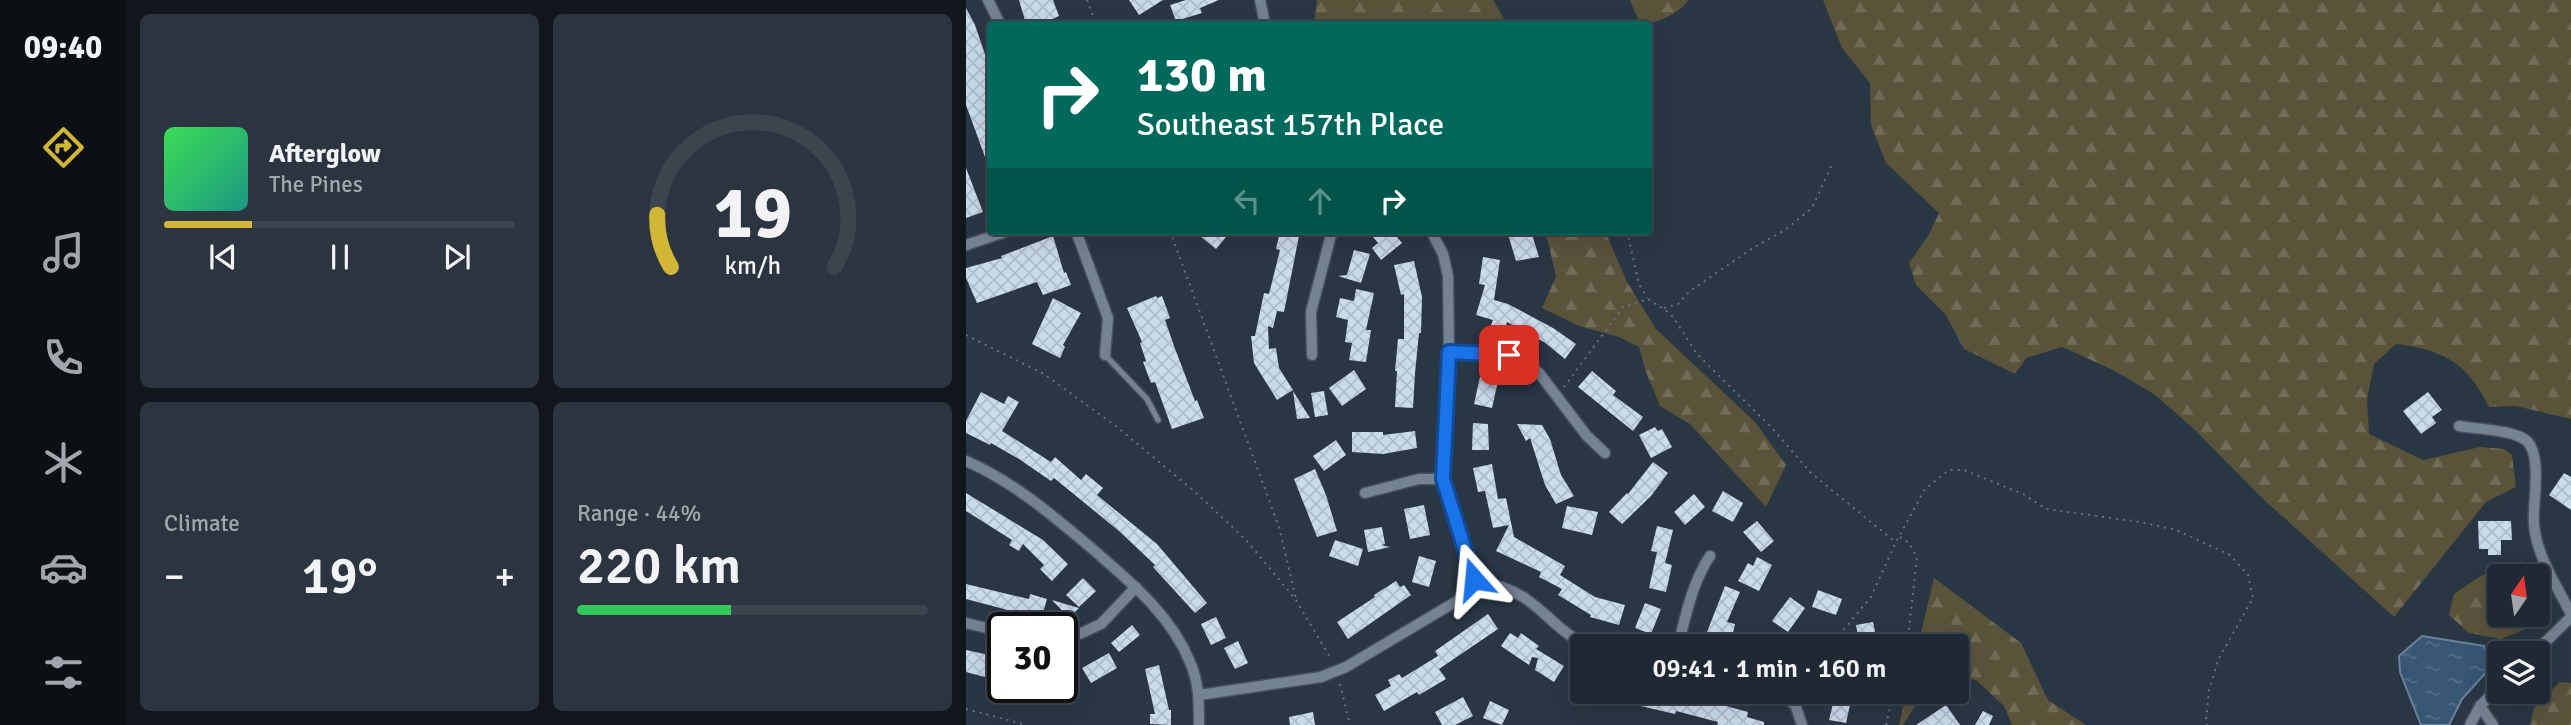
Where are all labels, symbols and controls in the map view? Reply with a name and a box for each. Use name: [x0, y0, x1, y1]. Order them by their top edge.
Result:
text: 09:40: [24, 28, 102, 67]
text: 130 m: [1137, 45, 1267, 105]
icon: right: [1022, 49, 1113, 140]
text: Southeast 157th Place: [1137, 105, 1444, 144]
icon: directions: [39, 123, 88, 172]
text: Afterglow: [269, 138, 381, 170]
text: The Pines: [269, 170, 363, 199]
text: 19: [713, 170, 792, 259]
icon: left: [1228, 182, 1266, 220]
icon: ahead: [1301, 182, 1339, 220]
icon: right: [1374, 182, 1412, 220]
icon: music: [39, 228, 88, 277]
icon: previous: [204, 238, 242, 276]
icon: pause: [321, 238, 359, 276]
icon: next: [438, 238, 476, 276]
text: km/h: [724, 250, 781, 281]
pin: [1479, 325, 1539, 385]
icon: phone: [39, 333, 88, 382]
icon: arrive: [1490, 336, 1528, 374]
icon: climate: [39, 438, 88, 487]
text: Range · 44%: [577, 499, 701, 528]
text: Climate: [164, 509, 240, 538]
text: 220 km: [577, 534, 741, 598]
position arrow: [1437, 542, 1511, 616]
icon: car: [39, 543, 88, 592]
text: 19°: [301, 544, 378, 608]
text: −: [164, 553, 185, 600]
text: +: [494, 553, 515, 600]
north arrow: [2487, 564, 2550, 626]
map controls: [2487, 564, 2550, 704]
speed limit sign: 30: [987, 612, 1078, 703]
button: layers: [2487, 641, 2550, 704]
icon: filters: [39, 648, 88, 697]
text: 09:41 · 1 min · 160 m: [1653, 653, 1886, 685]

